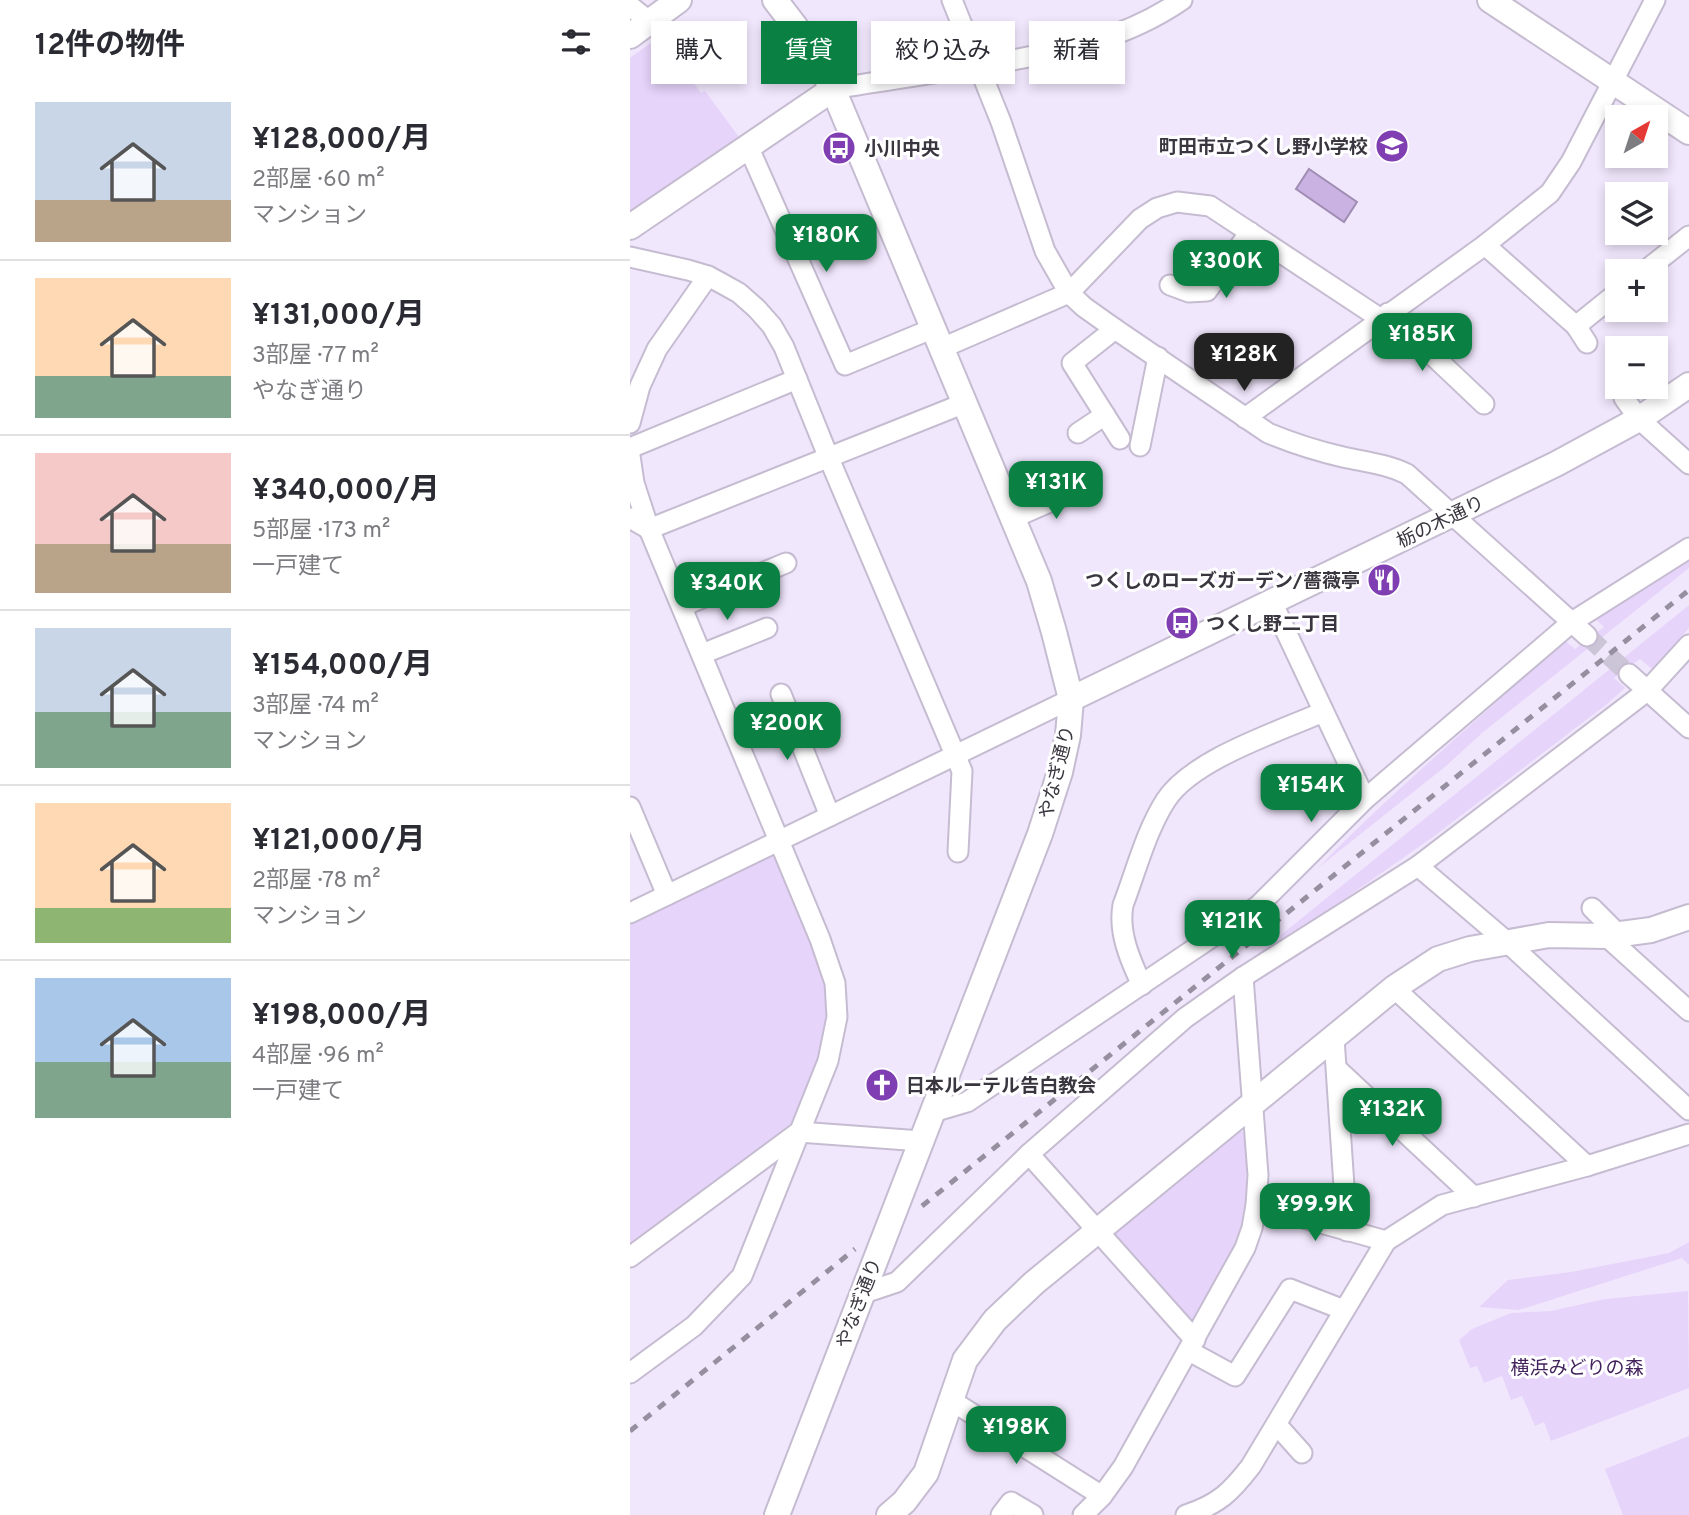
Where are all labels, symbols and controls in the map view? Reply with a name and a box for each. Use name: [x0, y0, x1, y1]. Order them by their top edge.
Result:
chip: 購入: [651, 21, 747, 84]
chip: 賃貸: [761, 21, 857, 84]
chip: 絞り込み: [871, 21, 1015, 84]
chip: 新着: [1029, 21, 1125, 84]
icon: filters: [557, 23, 595, 61]
text: 12件の物件: [35, 28, 185, 65]
north arrow: [1605, 105, 1668, 168]
map controls: [1605, 105, 1668, 399]
text: ¥128,000/月: [252, 122, 431, 159]
school or university icon: 町田市立つくし野小学校: [1373, 127, 1411, 165]
bus stop icon: 小川中央: [820, 129, 858, 167]
icon: home: [91, 130, 175, 214]
place label: 町田市立つくし野小学校: [1159, 136, 1368, 160]
place label: 小川中央: [864, 138, 940, 162]
text: 2部屋 · 60 m²: [252, 166, 385, 195]
button: layers: [1605, 182, 1668, 245]
text: マンション: [252, 202, 367, 231]
pin: ¥180K: [777, 215, 875, 274]
text: ¥180K: [792, 222, 860, 251]
pin: ¥300K: [1177, 240, 1275, 300]
text: ¥300K: [1189, 248, 1263, 277]
button: +: [1605, 259, 1668, 322]
text: ¥131,000/月: [252, 298, 425, 335]
icon: home: [91, 306, 175, 390]
pin: ¥185K: [1373, 314, 1471, 373]
text: ¥185K: [1388, 321, 1456, 350]
pin: ¥128K: [1195, 334, 1293, 393]
button: −: [1605, 336, 1668, 399]
text: ¥128K: [1210, 341, 1278, 370]
text: 3部屋 · 77 m²: [252, 342, 379, 371]
text: やなぎ通り: [252, 378, 367, 407]
pin: ¥131K: [1007, 462, 1105, 521]
text: ¥131K: [1025, 469, 1087, 498]
text: ¥340,000/月: [252, 473, 440, 510]
icon: home: [91, 481, 175, 565]
street label: 栃の木通り: [1393, 491, 1489, 554]
text: 5部屋 · 173 m²: [252, 517, 390, 546]
text: 一戸建て: [252, 553, 344, 582]
restaurant icon: つくしのローズガーデン/薔薇亭: [1365, 561, 1403, 599]
pin: ¥340K: [678, 562, 776, 622]
text: ¥340K: [690, 570, 764, 599]
place label: つくしのローズガーデン/薔薇亭: [1085, 570, 1360, 594]
bus stop icon: つくし野二丁目: [1163, 604, 1201, 642]
place label: つくし野二丁目: [1206, 613, 1339, 637]
text: ¥154,000/月: [252, 648, 433, 685]
icon: home: [91, 656, 175, 740]
text: 3部屋 · 74 m²: [252, 692, 379, 721]
pin: ¥200K: [738, 702, 836, 762]
text: ¥200K: [750, 710, 824, 739]
street label: やなぎ通り: [1035, 723, 1081, 821]
text: マンション: [252, 728, 367, 757]
pin: ¥154K: [1262, 764, 1360, 824]
text: ¥154K: [1277, 772, 1345, 801]
text: ¥121,000/月: [252, 823, 425, 860]
icon: home: [91, 831, 175, 915]
text: 2部屋 · 78 m²: [252, 867, 381, 896]
pin: ¥121K: [1183, 900, 1281, 960]
text: マンション: [252, 903, 367, 932]
text: ¥121K: [1201, 908, 1263, 937]
text: ¥198,000/月: [252, 998, 431, 1035]
icon: home: [91, 1006, 175, 1090]
text: 4部屋 · 96 m²: [252, 1042, 384, 1071]
church icon: 日本ルーテル告白教会: [863, 1066, 901, 1104]
place label: 日本ルーテル告白教会: [906, 1075, 1096, 1099]
text: 一戸建て: [252, 1078, 344, 1107]
pin: ¥132K: [1343, 1088, 1441, 1148]
text: ¥132K: [1359, 1096, 1425, 1125]
pin: ¥99.9K: [1258, 1184, 1372, 1243]
text: ¥99.9K: [1276, 1191, 1354, 1220]
street label: やなぎ通り: [832, 1255, 888, 1352]
park label: 横浜みどりの森: [1510, 1357, 1644, 1381]
pin: ¥198K: [967, 1406, 1065, 1466]
text: ¥198K: [982, 1414, 1050, 1443]

